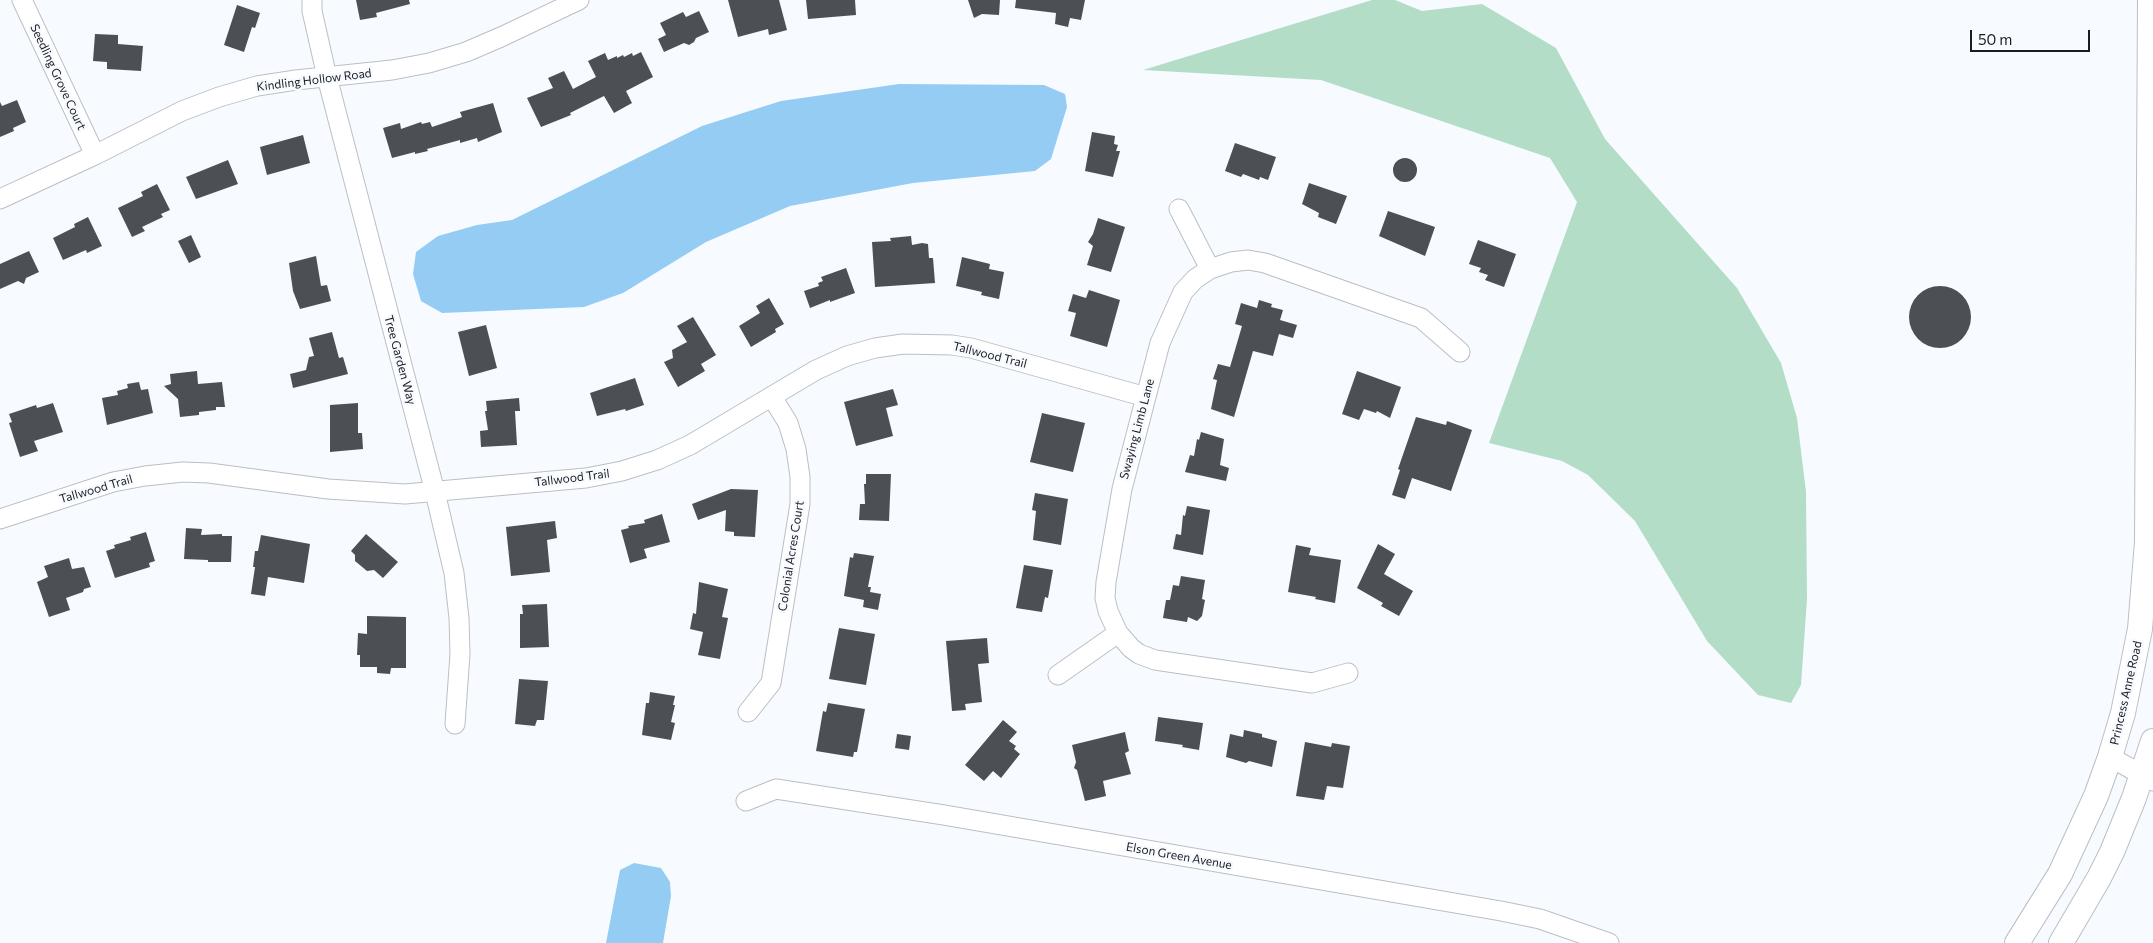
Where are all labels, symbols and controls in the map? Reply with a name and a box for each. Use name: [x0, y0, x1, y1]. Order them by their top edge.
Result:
scale bar: [1973, 20, 2093, 52]
street label: Seedling Grove Court: [27, 22, 89, 132]
text: 50 m: [1978, 30, 2012, 48]
street label: Kindling Hollow Road: [256, 66, 372, 94]
street label: Tree Garden Way: [381, 314, 419, 406]
street label: Tallwood Trail: [952, 339, 1028, 371]
street label: Swaying Limb Lane: [1117, 377, 1157, 481]
street label: Tallwood Trail: [534, 466, 610, 490]
street label: Tallwood Trail: [58, 472, 134, 506]
street label: Colonial Acres Court: [775, 500, 807, 612]
street label: Princess Anne Road: [2107, 640, 2145, 746]
street label: Elson Green Avenue: [1125, 840, 1233, 872]

